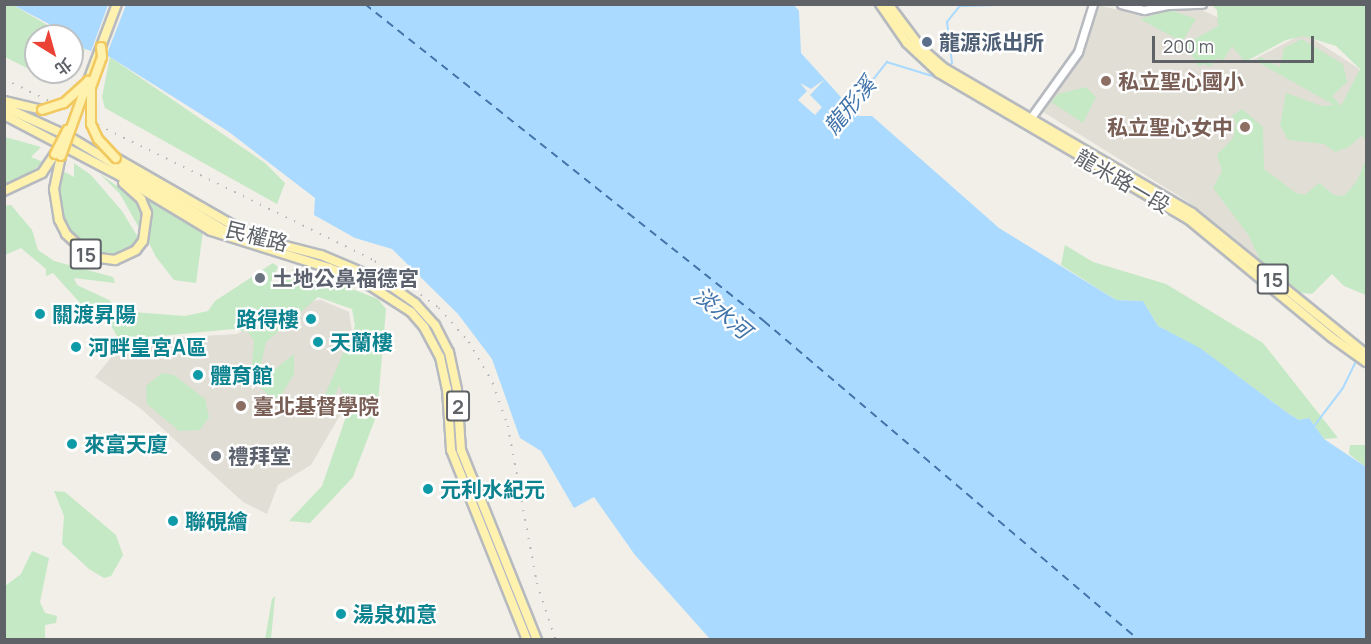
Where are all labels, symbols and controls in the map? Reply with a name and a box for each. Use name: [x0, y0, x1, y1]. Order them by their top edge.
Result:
north arrow: [24, 24, 84, 84]
scale bar: [1155, 24, 1317, 62]
place label: 龍源派出所: [939, 29, 1044, 55]
text: 200 m: [1163, 34, 1214, 58]
marker: 龍源派出所: [920, 35, 934, 49]
text: 北: [51, 53, 77, 80]
place label: 私立聖心國小: [1118, 68, 1244, 94]
water label: 龍形溪: [819, 72, 881, 140]
marker: 私立聖心國小: [1099, 74, 1113, 88]
place label: 私立聖心女中: [1107, 114, 1233, 140]
marker: 私立聖心女中: [1238, 120, 1252, 134]
street label: 龍米路一段: [1071, 144, 1175, 218]
street label: 民權路: [223, 216, 291, 256]
road number: 15: [70, 237, 103, 271]
road number: 15: [1256, 262, 1290, 296]
place label: 土地公鼻福德宮: [272, 265, 419, 291]
marker: 土地公鼻福德宮: [253, 271, 267, 285]
water label: 淡水河: [688, 282, 756, 344]
place label: 關渡昇陽: [52, 301, 136, 327]
place label: 路得樓: [236, 306, 299, 332]
marker: 關渡昇陽: [33, 307, 47, 321]
marker: 路得樓: [304, 312, 318, 326]
place label: 天蘭樓: [330, 329, 393, 355]
place label: 河畔皇宮A區: [88, 334, 207, 360]
marker: 天蘭樓: [311, 335, 325, 349]
marker: 河畔皇宮A區: [69, 340, 83, 354]
place label: 體育館: [210, 362, 273, 388]
marker: 體育館: [191, 368, 205, 382]
road number: 2: [446, 389, 470, 423]
place label: 臺北基督學院: [253, 393, 379, 419]
marker: 臺北基督學院: [234, 399, 248, 413]
place label: 來富天廈: [84, 431, 168, 457]
marker: 來富天廈: [65, 437, 79, 451]
place label: 禮拜堂: [228, 443, 291, 469]
marker: 禮拜堂: [209, 449, 223, 463]
place label: 元利水紀元: [440, 476, 545, 502]
marker: 元利水紀元: [421, 482, 435, 496]
place label: 聯硯繪: [185, 508, 248, 534]
marker: 聯硯繪: [166, 514, 180, 528]
place label: 湯泉如意: [353, 601, 437, 627]
marker: 湯泉如意: [334, 607, 348, 621]

